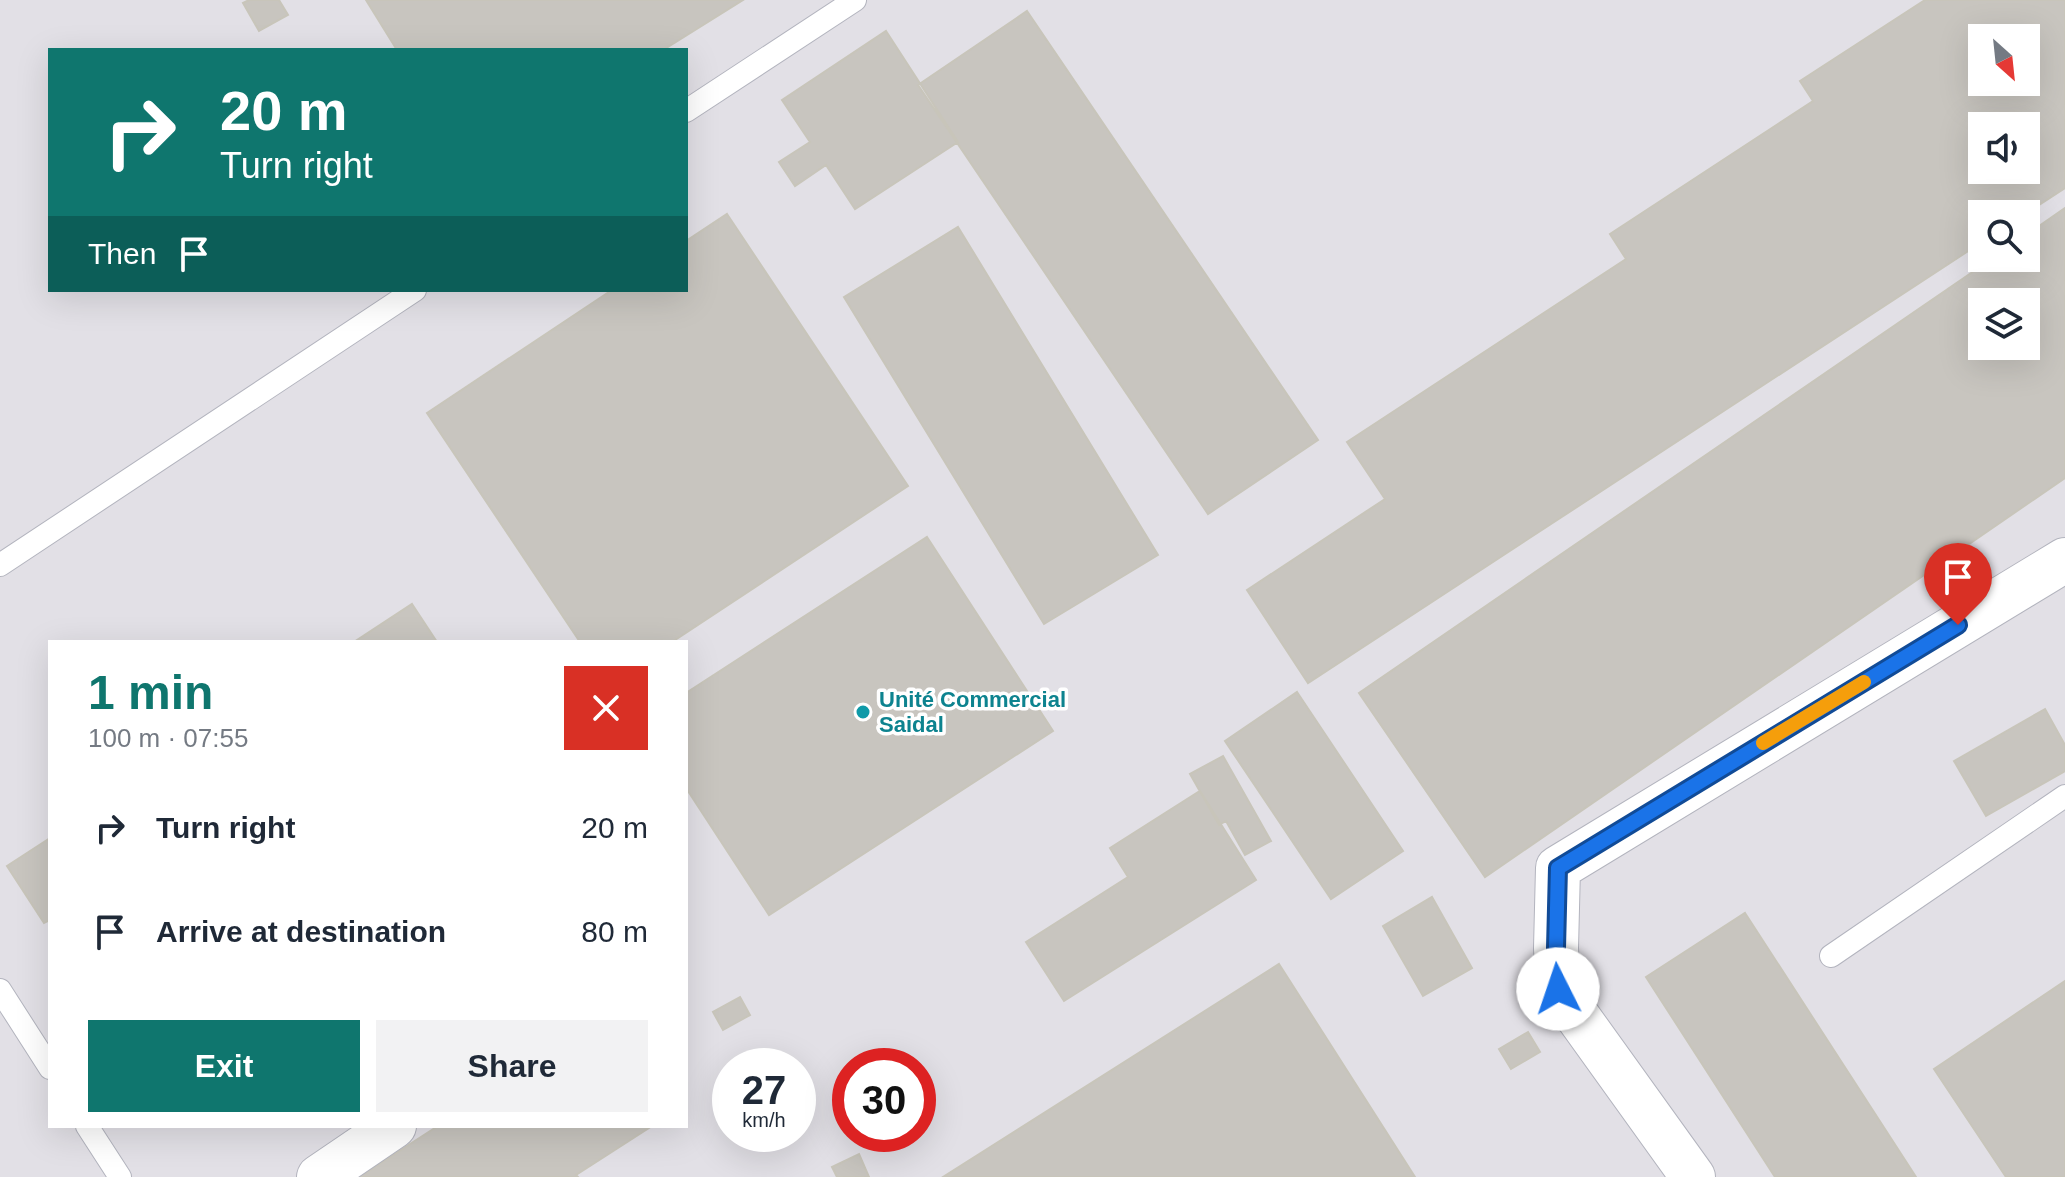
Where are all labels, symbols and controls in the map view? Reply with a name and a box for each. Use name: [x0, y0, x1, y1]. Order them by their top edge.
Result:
north arrow: [1968, 24, 2040, 96]
map controls: [1968, 24, 2040, 360]
text: 20 m: [220, 79, 348, 142]
icon: right: [88, 80, 192, 184]
button: sound: [1968, 112, 2040, 184]
text: Turn right: [220, 145, 373, 186]
button: search: [1968, 200, 2040, 272]
icon: arrive: [172, 232, 216, 276]
text: Then: [88, 237, 156, 270]
button: layers: [1968, 288, 2040, 360]
pin: [1924, 543, 1992, 625]
icon: arrive: [1936, 555, 1980, 599]
text: 1 min: [88, 666, 213, 719]
button: close: [564, 666, 648, 750]
place label: Unité Commercial Saidal: [879, 687, 1066, 737]
marker: Unité Commercial Saidal: [854, 703, 872, 721]
text: 100 m · 07:55: [88, 723, 248, 753]
icon: right: [88, 806, 132, 850]
text: Turn right: [156, 811, 295, 844]
text: 20 m: [581, 811, 648, 844]
icon: arrive: [88, 910, 132, 954]
text: Arrive at destination: [156, 915, 446, 948]
text: 80 m: [581, 915, 648, 948]
position arrow: [1516, 947, 1600, 1031]
button: Exit: [88, 1020, 360, 1112]
button: Share: [376, 1020, 648, 1112]
speed limit sign: 30: [832, 1048, 936, 1152]
text: 27: [742, 1068, 786, 1112]
text: km/h: [742, 1109, 786, 1131]

